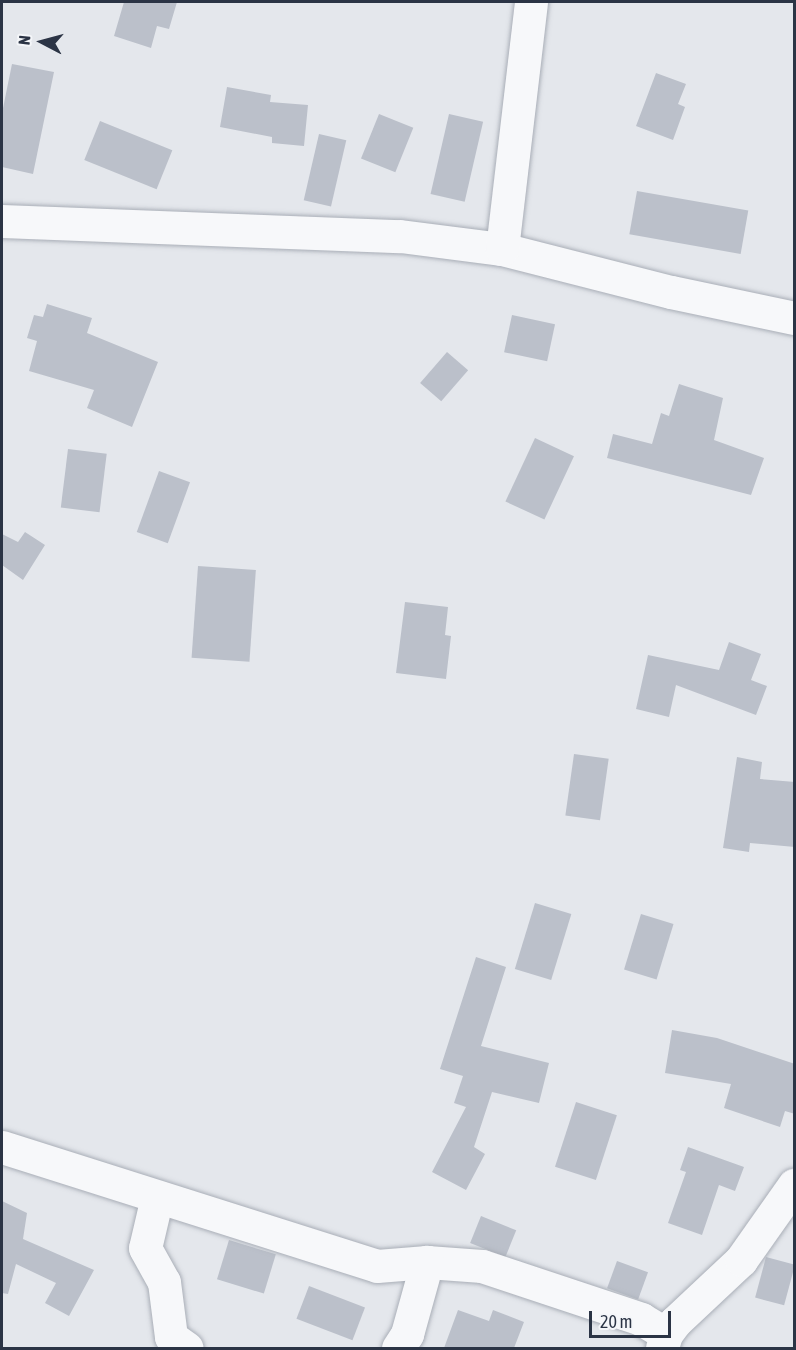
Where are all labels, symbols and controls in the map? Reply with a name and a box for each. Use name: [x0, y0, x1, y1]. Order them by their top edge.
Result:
north arrow: [12, 12, 72, 72]
text: N: [15, 34, 34, 46]
scale bar: [592, 1299, 674, 1337]
text: 20 m: [600, 1311, 632, 1332]

